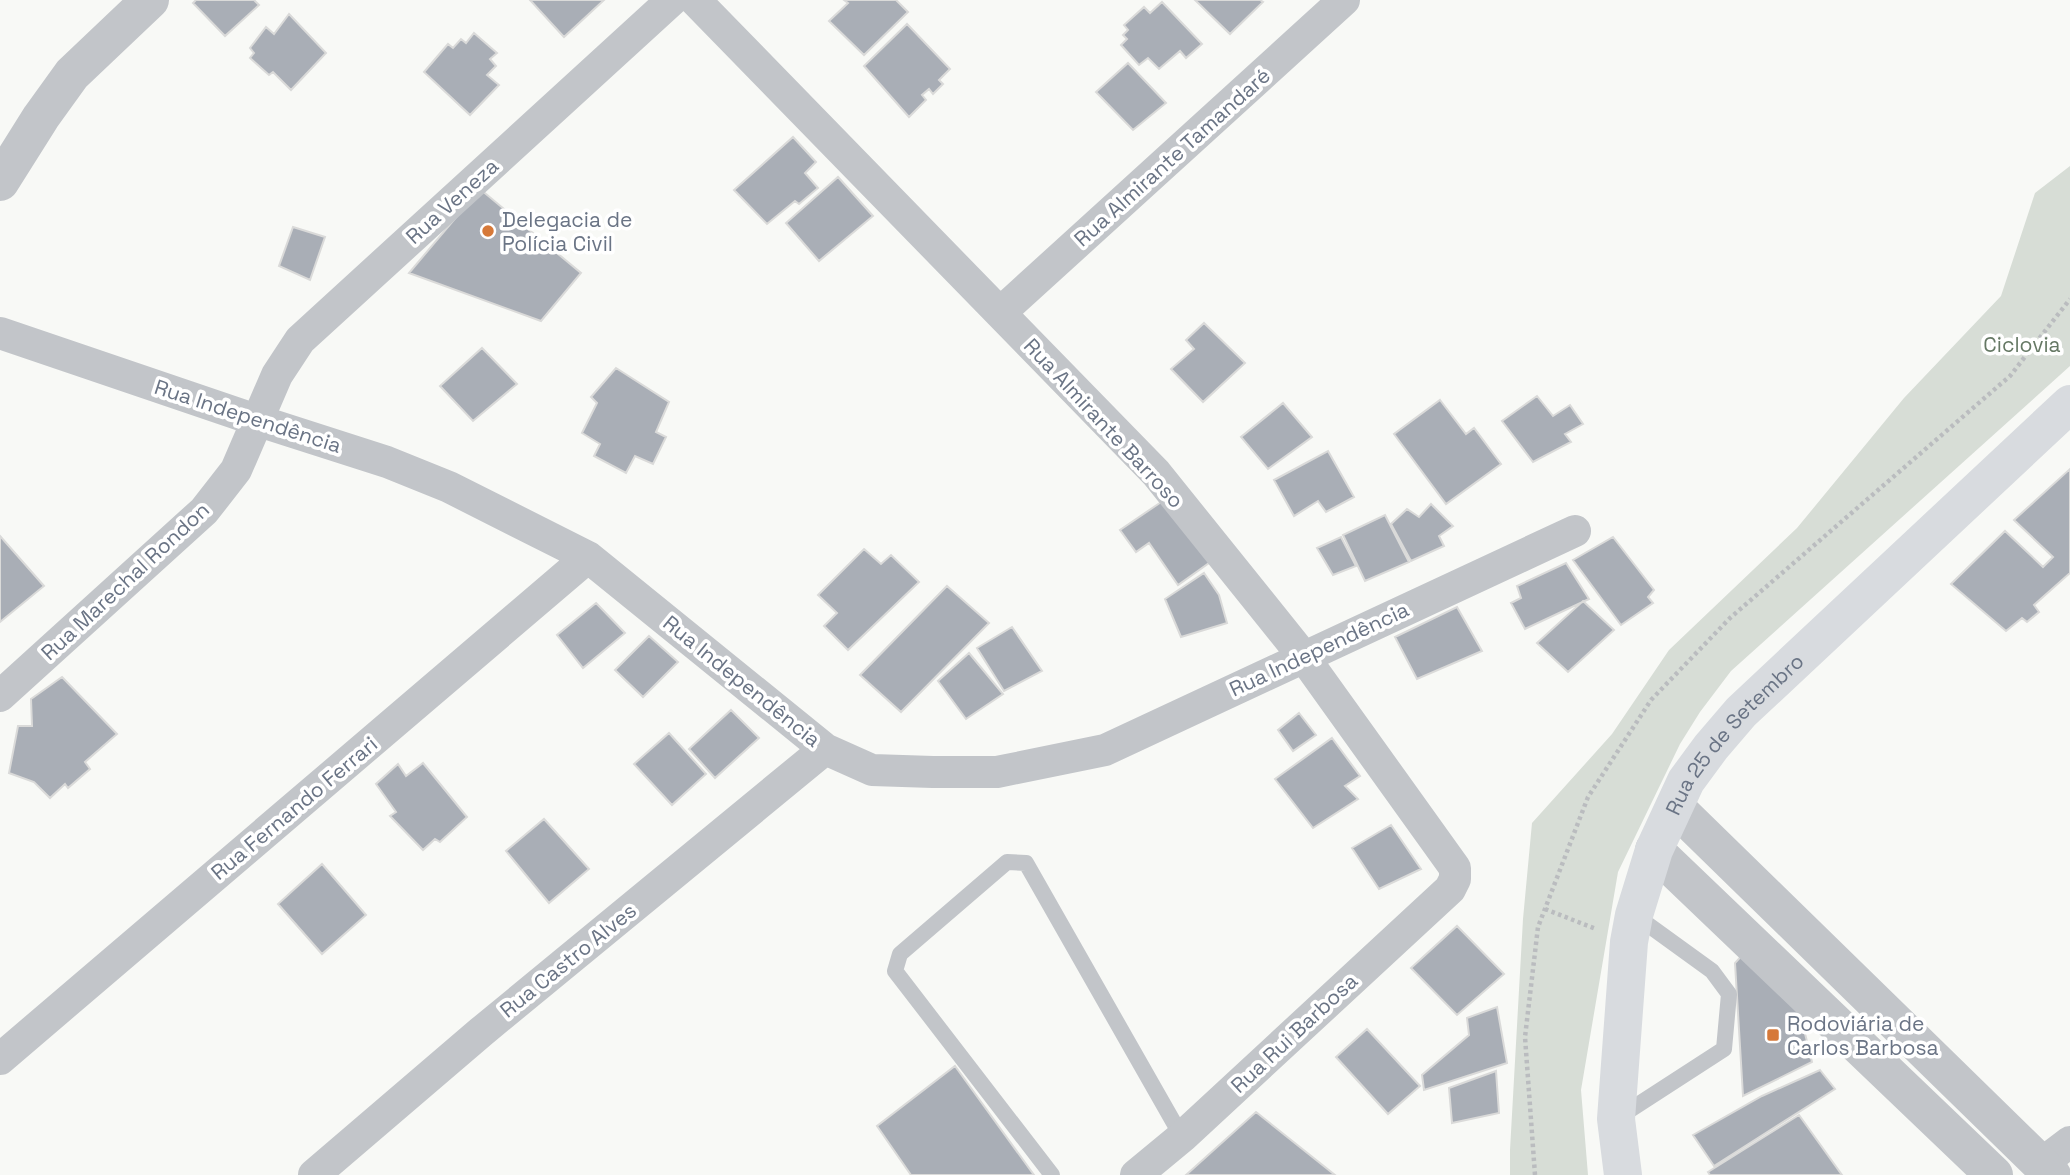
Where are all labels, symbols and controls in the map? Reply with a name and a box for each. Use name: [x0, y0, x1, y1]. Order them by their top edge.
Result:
street label: Rua Almirante Tamandaré: [1068, 62, 1276, 252]
street label: Rua Veneza: [400, 152, 504, 250]
place label: Delegacia de Polícia Civil: [502, 206, 632, 257]
marker: Delegacia de Polícia Civil: [480, 223, 496, 239]
park label: Ciclovia: [1983, 331, 2061, 358]
street label: Rua Almirante Barroso: [1018, 332, 1190, 514]
street label: Rua Independência: [151, 373, 345, 459]
street label: Rua Marechal Rondon: [35, 496, 215, 666]
street label: Rua Independência: [1225, 596, 1413, 702]
street label: Rua Independência: [658, 609, 826, 753]
street label: Rua 25 de Setembro: [1659, 647, 1809, 819]
street label: Rua Fernando Ferrari: [205, 730, 383, 886]
street label: Rua Castro Alves: [494, 897, 642, 1023]
street label: Rua Rui Barbosa: [1225, 967, 1363, 1099]
place label: Rodoviária de Carlos Barbosa: [1787, 1010, 1939, 1061]
marker: Rodoviária de Carlos Barbosa: [1765, 1027, 1781, 1043]

